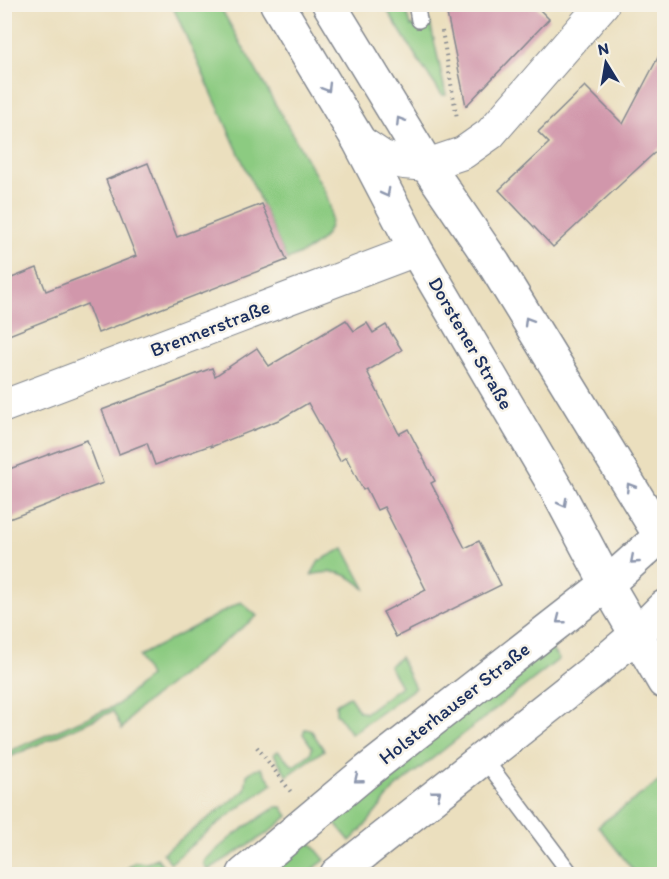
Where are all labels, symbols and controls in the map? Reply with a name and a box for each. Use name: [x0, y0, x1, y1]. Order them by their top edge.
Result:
north arrow: [576, 33, 636, 93]
text: N: [596, 38, 610, 59]
one-way arrow: [320, 82, 332, 93]
one-way arrow: [396, 117, 408, 127]
one-way arrow: [379, 187, 390, 198]
street label: Dorstener Straße: [423, 272, 519, 414]
street label: Brennerstraße: [147, 294, 273, 362]
one-way arrow: [524, 317, 536, 327]
one-way arrow: [626, 483, 638, 493]
one-way arrow: [556, 496, 567, 507]
one-way arrow: [630, 553, 641, 564]
one-way arrow: [556, 612, 567, 623]
street label: Holsterhauser Straße: [374, 637, 534, 769]
one-way arrow: [354, 772, 365, 783]
one-way arrow: [430, 790, 441, 801]

